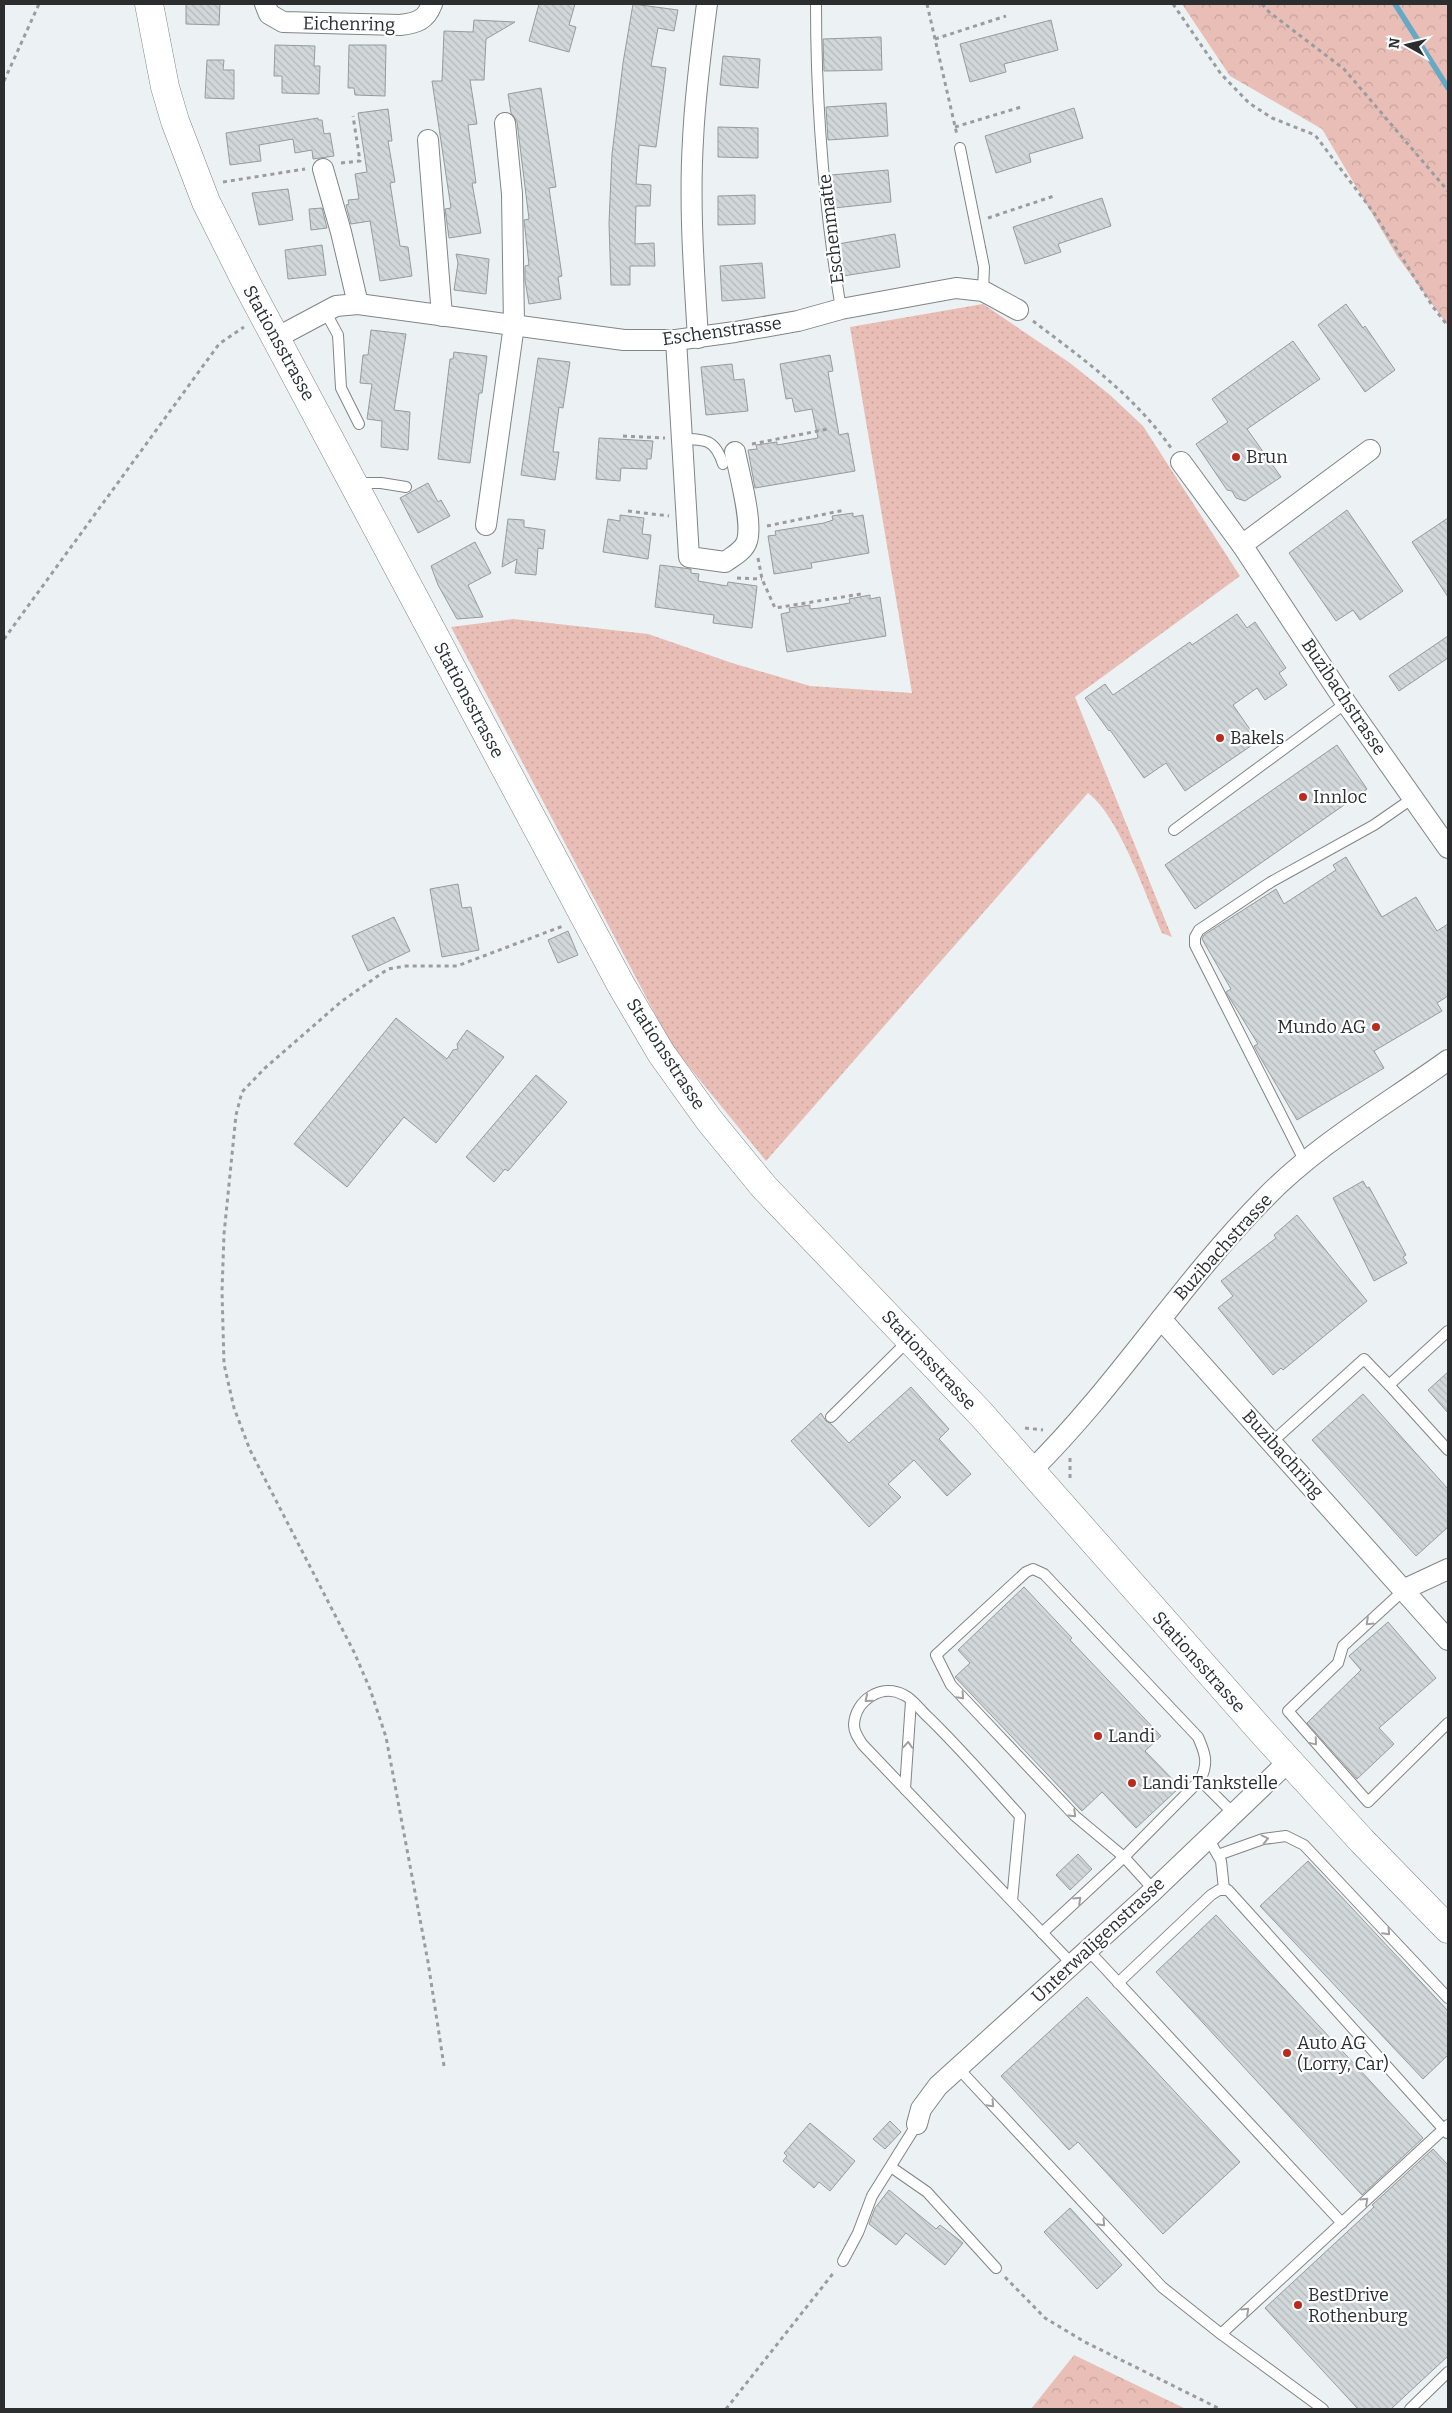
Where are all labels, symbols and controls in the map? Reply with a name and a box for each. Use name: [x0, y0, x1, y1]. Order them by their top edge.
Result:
street label: Eichenring: [303, 12, 395, 36]
north arrow: [1382, 20, 1432, 70]
text: N: [1385, 37, 1404, 50]
street label: Eschenmatte: [813, 173, 849, 285]
street label: Stationsstrasse: [238, 282, 320, 404]
street label: Eschenstrasse: [661, 312, 783, 350]
place label: Brun: [1246, 446, 1288, 468]
marker: Brun: [1230, 451, 1242, 463]
street label: Buzibachstrasse: [1297, 634, 1391, 760]
street label: Stationsstrasse: [429, 638, 509, 762]
place label: Bakels: [1230, 727, 1284, 749]
marker: Bakels: [1214, 732, 1226, 744]
place label: Innloc: [1313, 786, 1367, 808]
marker: Innloc: [1297, 791, 1309, 803]
street label: Stationsstrasse: [622, 994, 710, 1114]
place label: Mundo AG: [1277, 1016, 1366, 1038]
marker: Mundo AG: [1370, 1021, 1382, 1033]
street label: Buzibachstrasse: [1169, 1189, 1277, 1305]
street label: Stationsstrasse: [877, 1306, 981, 1414]
street label: Buzibachring: [1238, 1405, 1328, 1503]
street label: Stationsstrasse: [1148, 1607, 1250, 1717]
one-way arrow: [1366, 1616, 1375, 1625]
one-way arrow: [955, 1690, 964, 1699]
one-way arrow: [865, 1694, 874, 1703]
place label: Landi: [1108, 1725, 1155, 1747]
marker: Landi: [1092, 1730, 1104, 1742]
one-way arrow: [1309, 1736, 1317, 1745]
one-way arrow: [903, 1741, 914, 1749]
place label: Landi Tankstelle: [1142, 1772, 1278, 1794]
marker: Landi Tankstelle: [1126, 1777, 1138, 1789]
one-way arrow: [1068, 1808, 1077, 1817]
one-way arrow: [1260, 1834, 1269, 1845]
street label: Unterwaligenstrasse: [1027, 1873, 1169, 2007]
one-way arrow: [1073, 1897, 1082, 1906]
one-way arrow: [1381, 1927, 1390, 1936]
place label: Auto AG (Lorry, Car): [1297, 2032, 1389, 2075]
marker: Auto AG (Lorry, Car): [1281, 2047, 1293, 2059]
one-way arrow: [985, 2098, 994, 2107]
one-way arrow: [1360, 2198, 1369, 2207]
one-way arrow: [1096, 2217, 1105, 2226]
place label: BestDrive Rothenburg: [1308, 2284, 1408, 2327]
marker: BestDrive Rothenburg: [1292, 2299, 1304, 2311]
one-way arrow: [1240, 2308, 1249, 2317]

